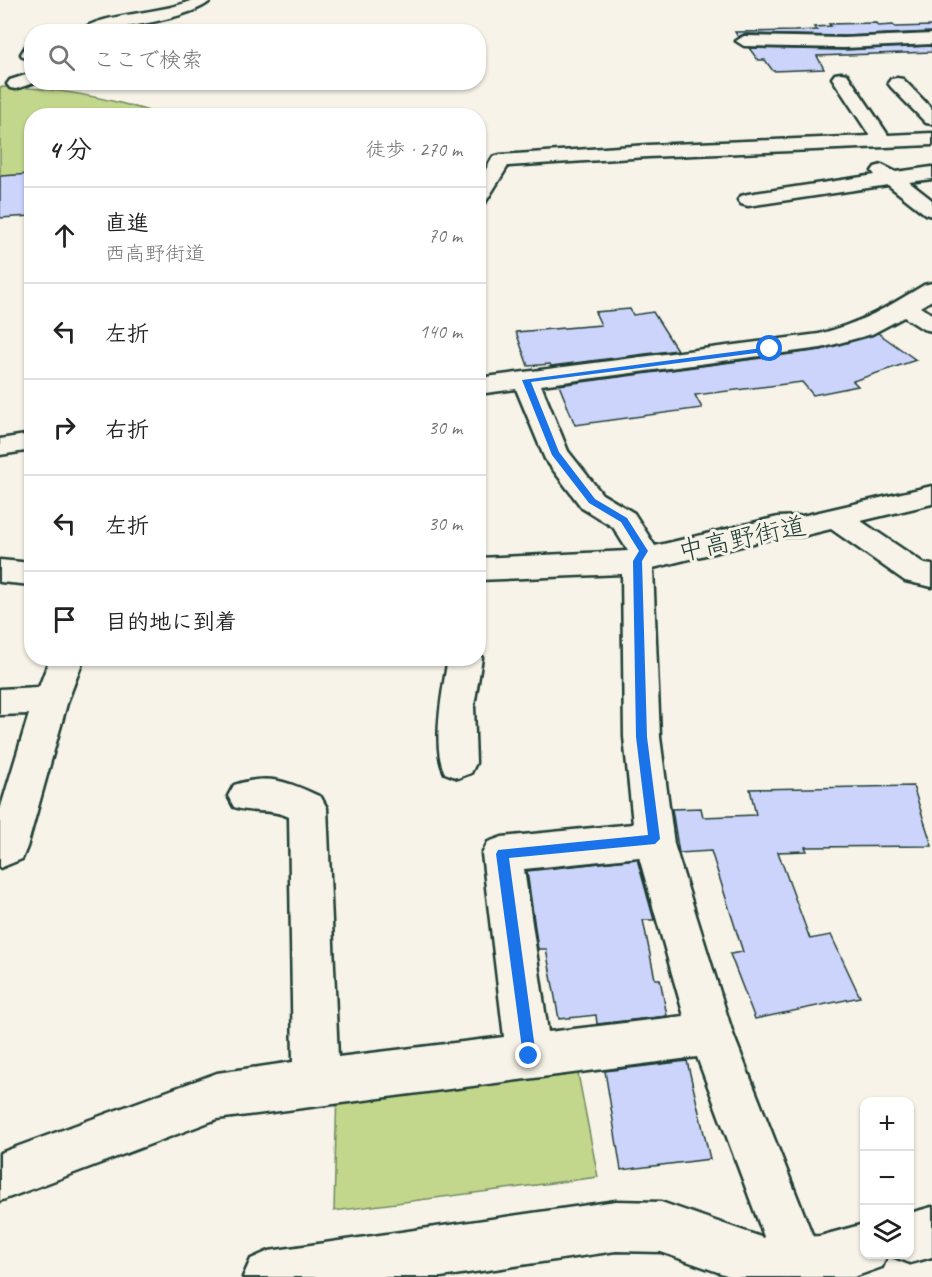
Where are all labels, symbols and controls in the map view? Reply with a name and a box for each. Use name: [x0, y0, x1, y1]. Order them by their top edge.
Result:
search box: [24, 24, 486, 90]
icon: search: [45, 41, 78, 74]
text: ここで検索: [93, 46, 203, 74]
text: 4 分: [48, 133, 92, 166]
text: 徒歩 · 270 m: [366, 137, 462, 162]
text: 直進: [105, 209, 149, 237]
icon: ahead: [48, 219, 81, 252]
text: 70 m: [428, 223, 462, 248]
text: 西高野街道: [105, 241, 205, 266]
icon: left: [48, 315, 81, 348]
text: 140 m: [419, 319, 462, 344]
text: 左折: [105, 320, 149, 348]
route start: [756, 335, 782, 361]
icon: right: [48, 411, 81, 444]
text: 30 m: [428, 415, 462, 440]
text: 右折: [105, 416, 149, 444]
icon: left: [48, 507, 81, 540]
street label: 中高野街道: [675, 509, 809, 568]
text: 30 m: [428, 511, 462, 536]
text: 左折: [105, 512, 149, 540]
icon: arrive: [48, 603, 81, 636]
text: 目的地に到着: [105, 608, 237, 636]
route end: [515, 1042, 541, 1068]
map controls: [860, 1097, 914, 1259]
button: +: [860, 1097, 914, 1151]
button: −: [860, 1151, 914, 1205]
button: layers: [860, 1205, 914, 1259]

